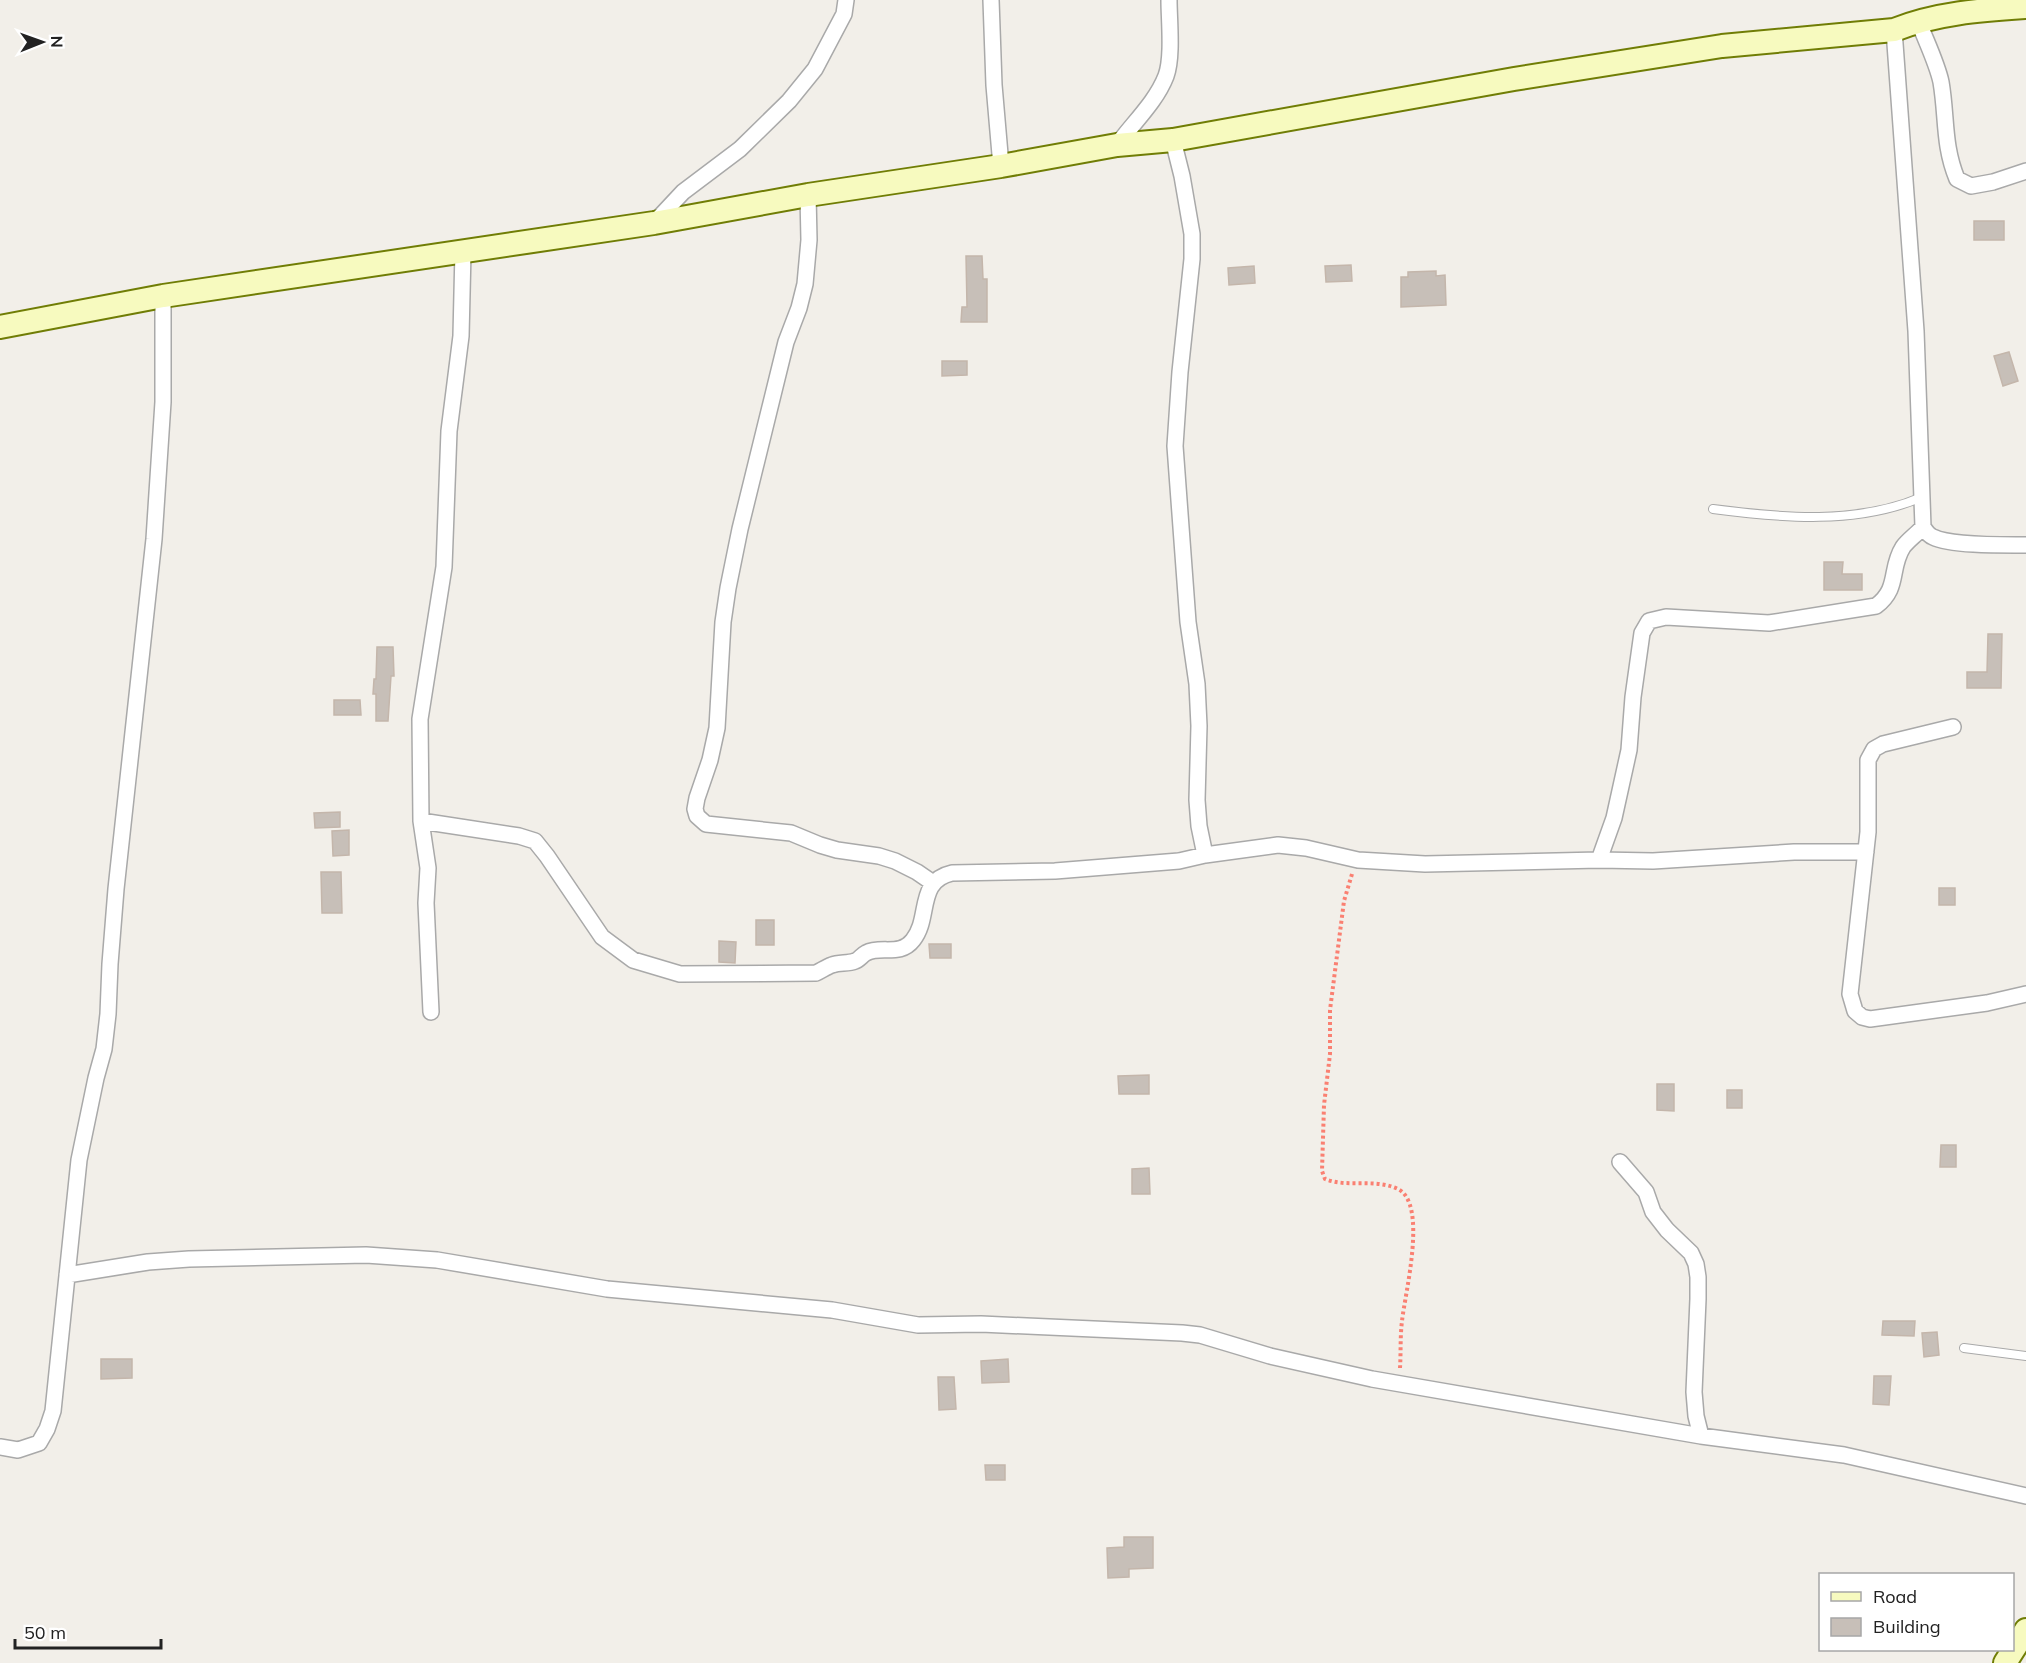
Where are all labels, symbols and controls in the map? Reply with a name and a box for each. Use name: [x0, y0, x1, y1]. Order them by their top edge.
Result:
north arrow: [12, 12, 72, 72]
text: N: [47, 36, 67, 48]
legend: [1819, 1573, 2014, 1651]
text: Road: [1873, 1585, 1917, 1608]
scale bar: [15, 1612, 160, 1650]
text: Building: [1873, 1615, 1941, 1638]
text: 50 m: [24, 1621, 66, 1644]

